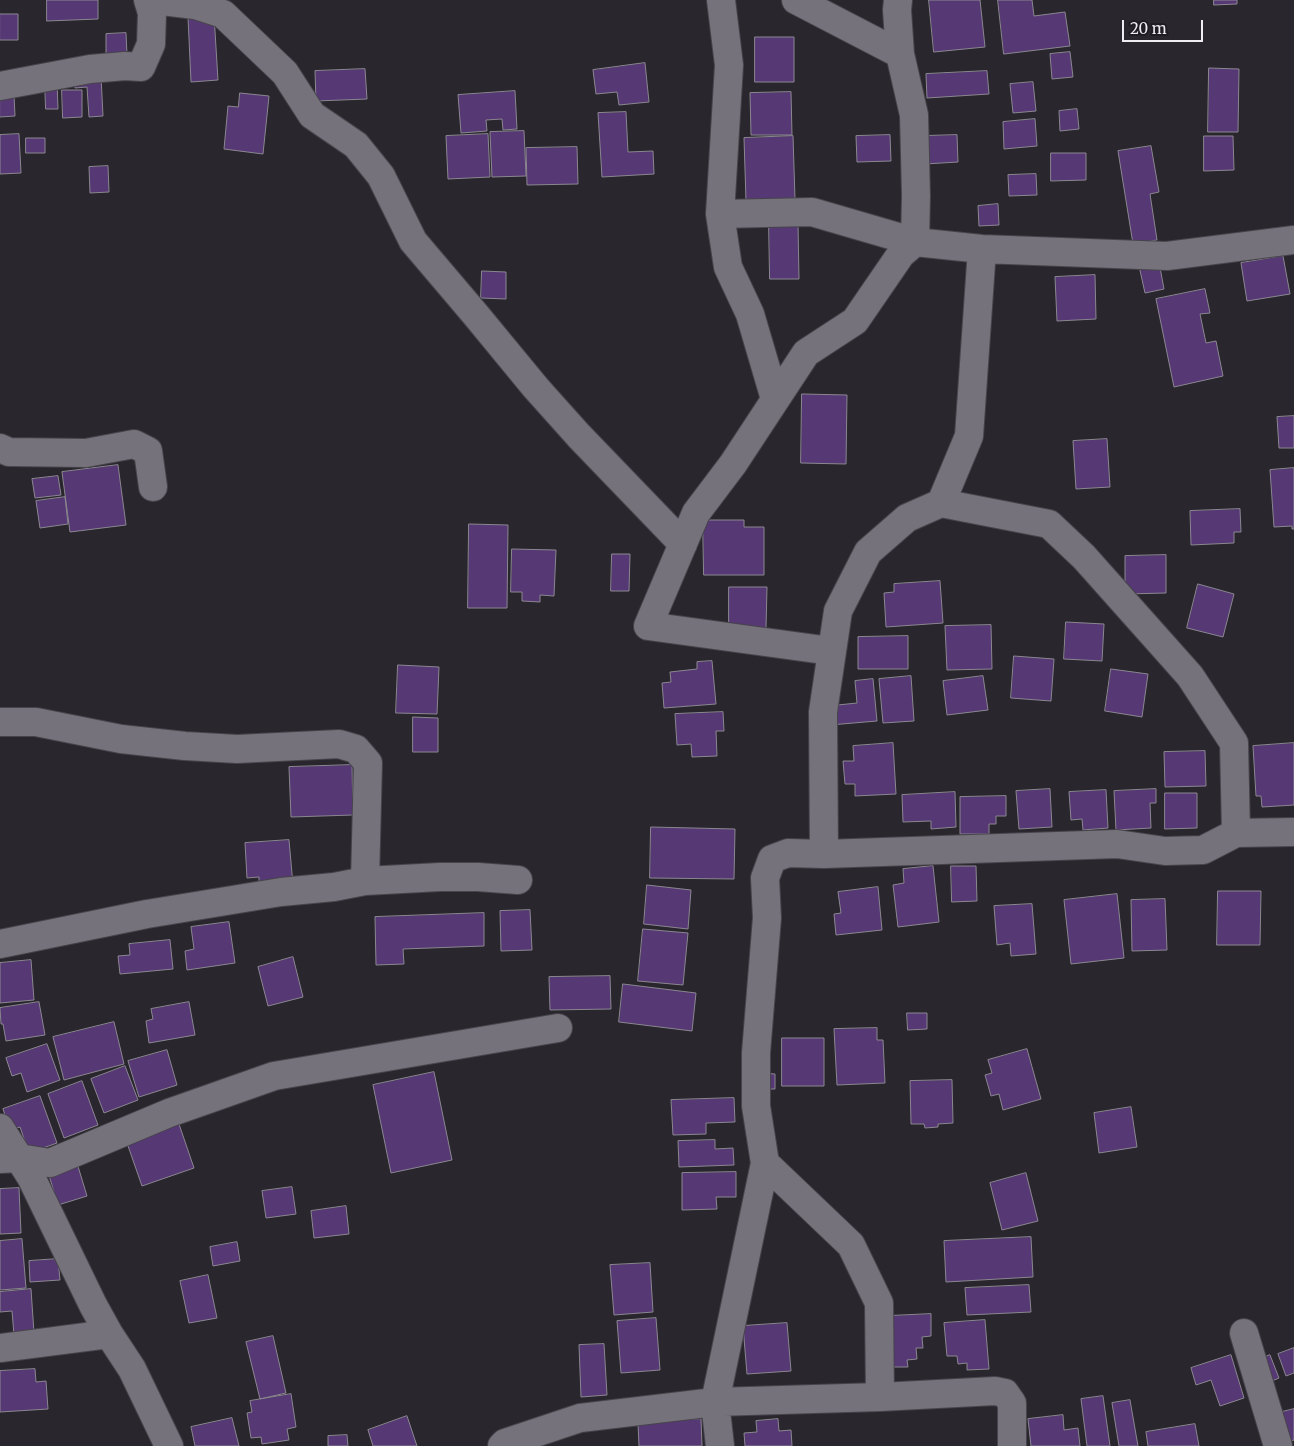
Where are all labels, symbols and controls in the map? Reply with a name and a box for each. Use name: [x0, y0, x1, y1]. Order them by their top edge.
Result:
scale bar: [1124, 10, 1205, 42]
text: 20 m: [1130, 19, 1167, 38]

